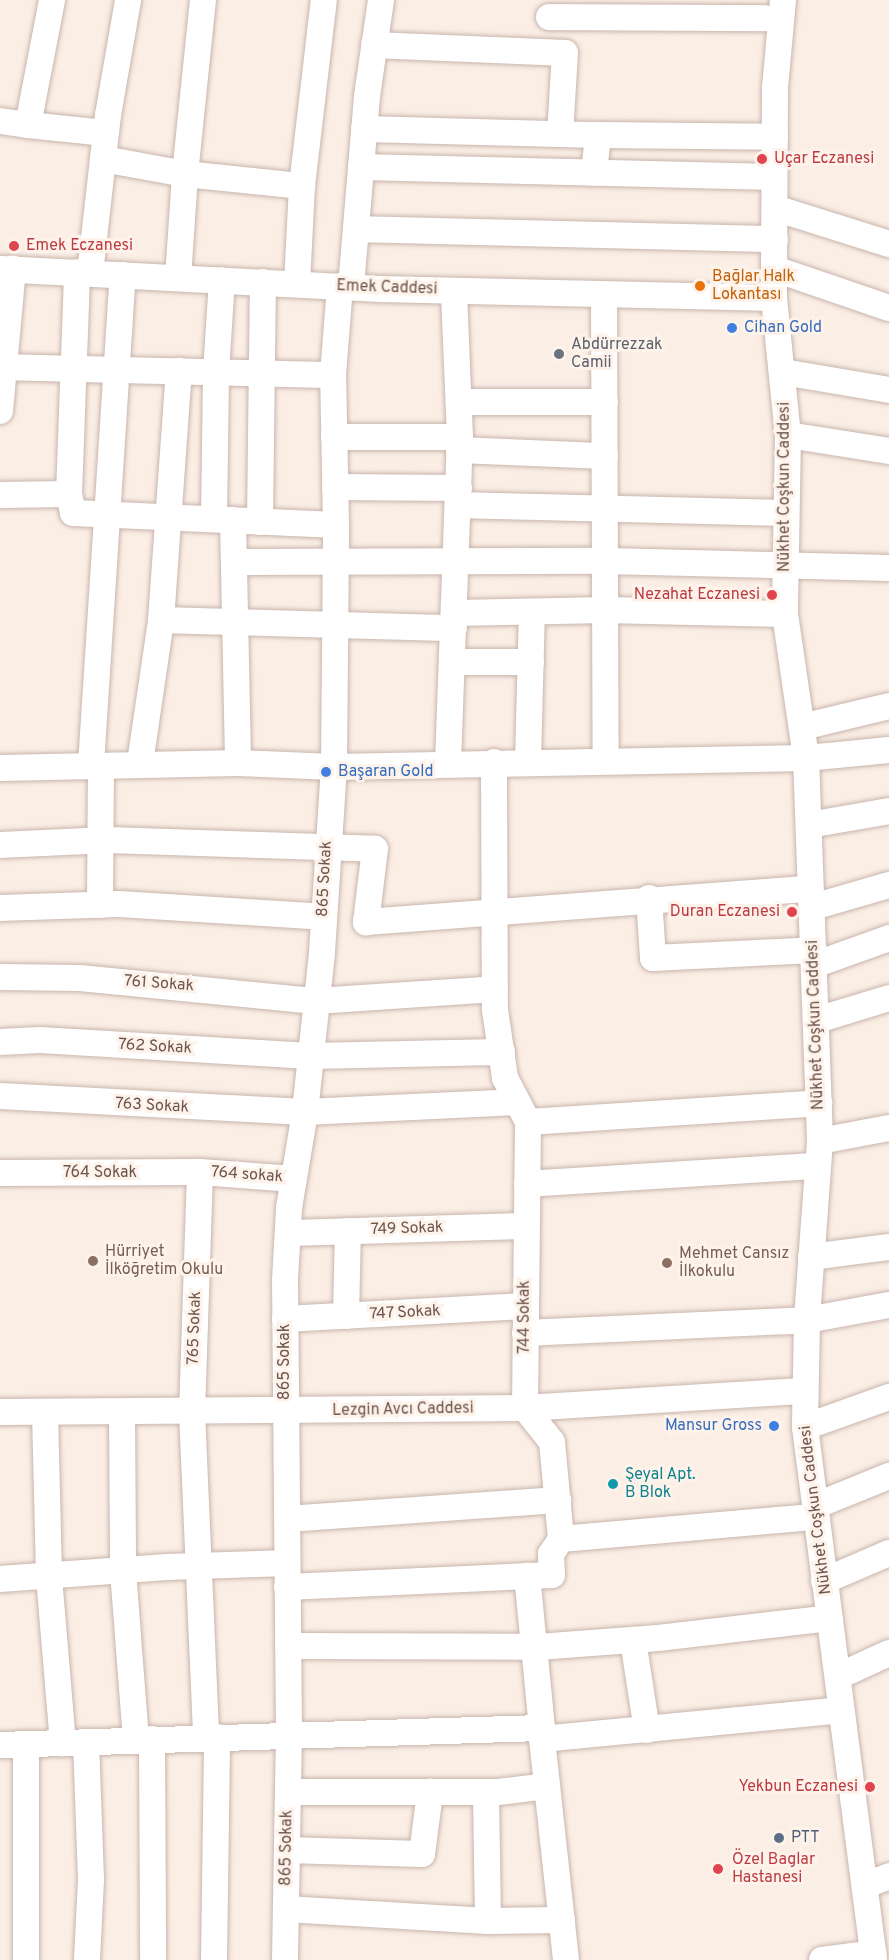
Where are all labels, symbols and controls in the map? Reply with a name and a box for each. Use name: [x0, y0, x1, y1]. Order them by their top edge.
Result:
place label: Uçar Eczanesi: [774, 149, 874, 169]
marker: Uçar Eczanesi: [755, 152, 769, 166]
place label: Emek Eczanesi: [26, 236, 133, 256]
marker: Emek Eczanesi: [7, 239, 21, 253]
place label: Bağlar Halk Lokantası: [712, 267, 795, 305]
street label: Emek Caddesi: [336, 277, 438, 299]
marker: Bağlar Halk Lokantası: [693, 279, 707, 293]
place label: Cihan Gold: [744, 318, 822, 338]
marker: Cihan Gold: [725, 321, 739, 335]
place label: Abdürrezzak Camii: [571, 335, 663, 373]
marker: Abdürrezzak Camii: [552, 347, 566, 361]
street label: Nükhet Coşkun Caddesi: [775, 402, 795, 572]
place label: Nezahat Eczanesi: [634, 585, 760, 605]
marker: Nezahat Eczanesi: [765, 588, 779, 602]
place label: Başaran Gold: [338, 762, 433, 782]
marker: Başaran Gold: [319, 765, 333, 779]
street label: 865 Sokak: [313, 840, 337, 918]
place label: Duran Eczanesi: [670, 902, 780, 922]
marker: Duran Eczanesi: [785, 905, 799, 919]
street label: Nükhet Coşkun Caddesi: [803, 940, 829, 1110]
street label: 761 Sokak: [123, 972, 195, 996]
street label: 762 Sokak: [118, 1035, 192, 1059]
street label: 763 Sokak: [115, 1094, 189, 1118]
street label: 764 Sokak: [63, 1163, 137, 1183]
street label: 764 sokak: [210, 1163, 284, 1187]
street label: 749 Sokak: [370, 1218, 444, 1240]
place label: Hürriyet İlköğretim Okulu: [105, 1242, 223, 1280]
place label: Mehmet Cansız İlkokulu: [679, 1244, 789, 1282]
marker: Hürriyet İlköğretim Okulu: [86, 1254, 100, 1268]
marker: Mehmet Cansız İlkokulu: [660, 1256, 674, 1270]
street label: 744 Sokak: [515, 1280, 535, 1354]
street label: 765 Sokak: [184, 1291, 206, 1365]
street label: 747 Sokak: [369, 1302, 441, 1324]
street label: 865 Sokak: [275, 1324, 295, 1400]
street label: Lezgin Avcı Caddesi: [332, 1399, 474, 1421]
place label: Mansur Gross: [665, 1416, 762, 1436]
marker: Mansur Gross: [767, 1419, 781, 1433]
street label: Nükhet Coşkun Caddesi: [796, 1424, 836, 1596]
place label: Şeyal Apt. B Blok: [625, 1465, 696, 1503]
marker: Şeyal Apt. B Blok: [606, 1477, 620, 1491]
place label: Yekbun Eczanesi: [738, 1777, 858, 1797]
marker: Yekbun Eczanesi: [863, 1780, 877, 1794]
street label: 865 Sokak: [277, 1810, 297, 1886]
place label: PTT: [791, 1828, 820, 1848]
marker: PTT: [772, 1831, 786, 1845]
place label: Özel Baglar Hastanesi: [732, 1850, 815, 1888]
marker: Özel Baglar Hastanesi: [709, 1860, 727, 1878]

